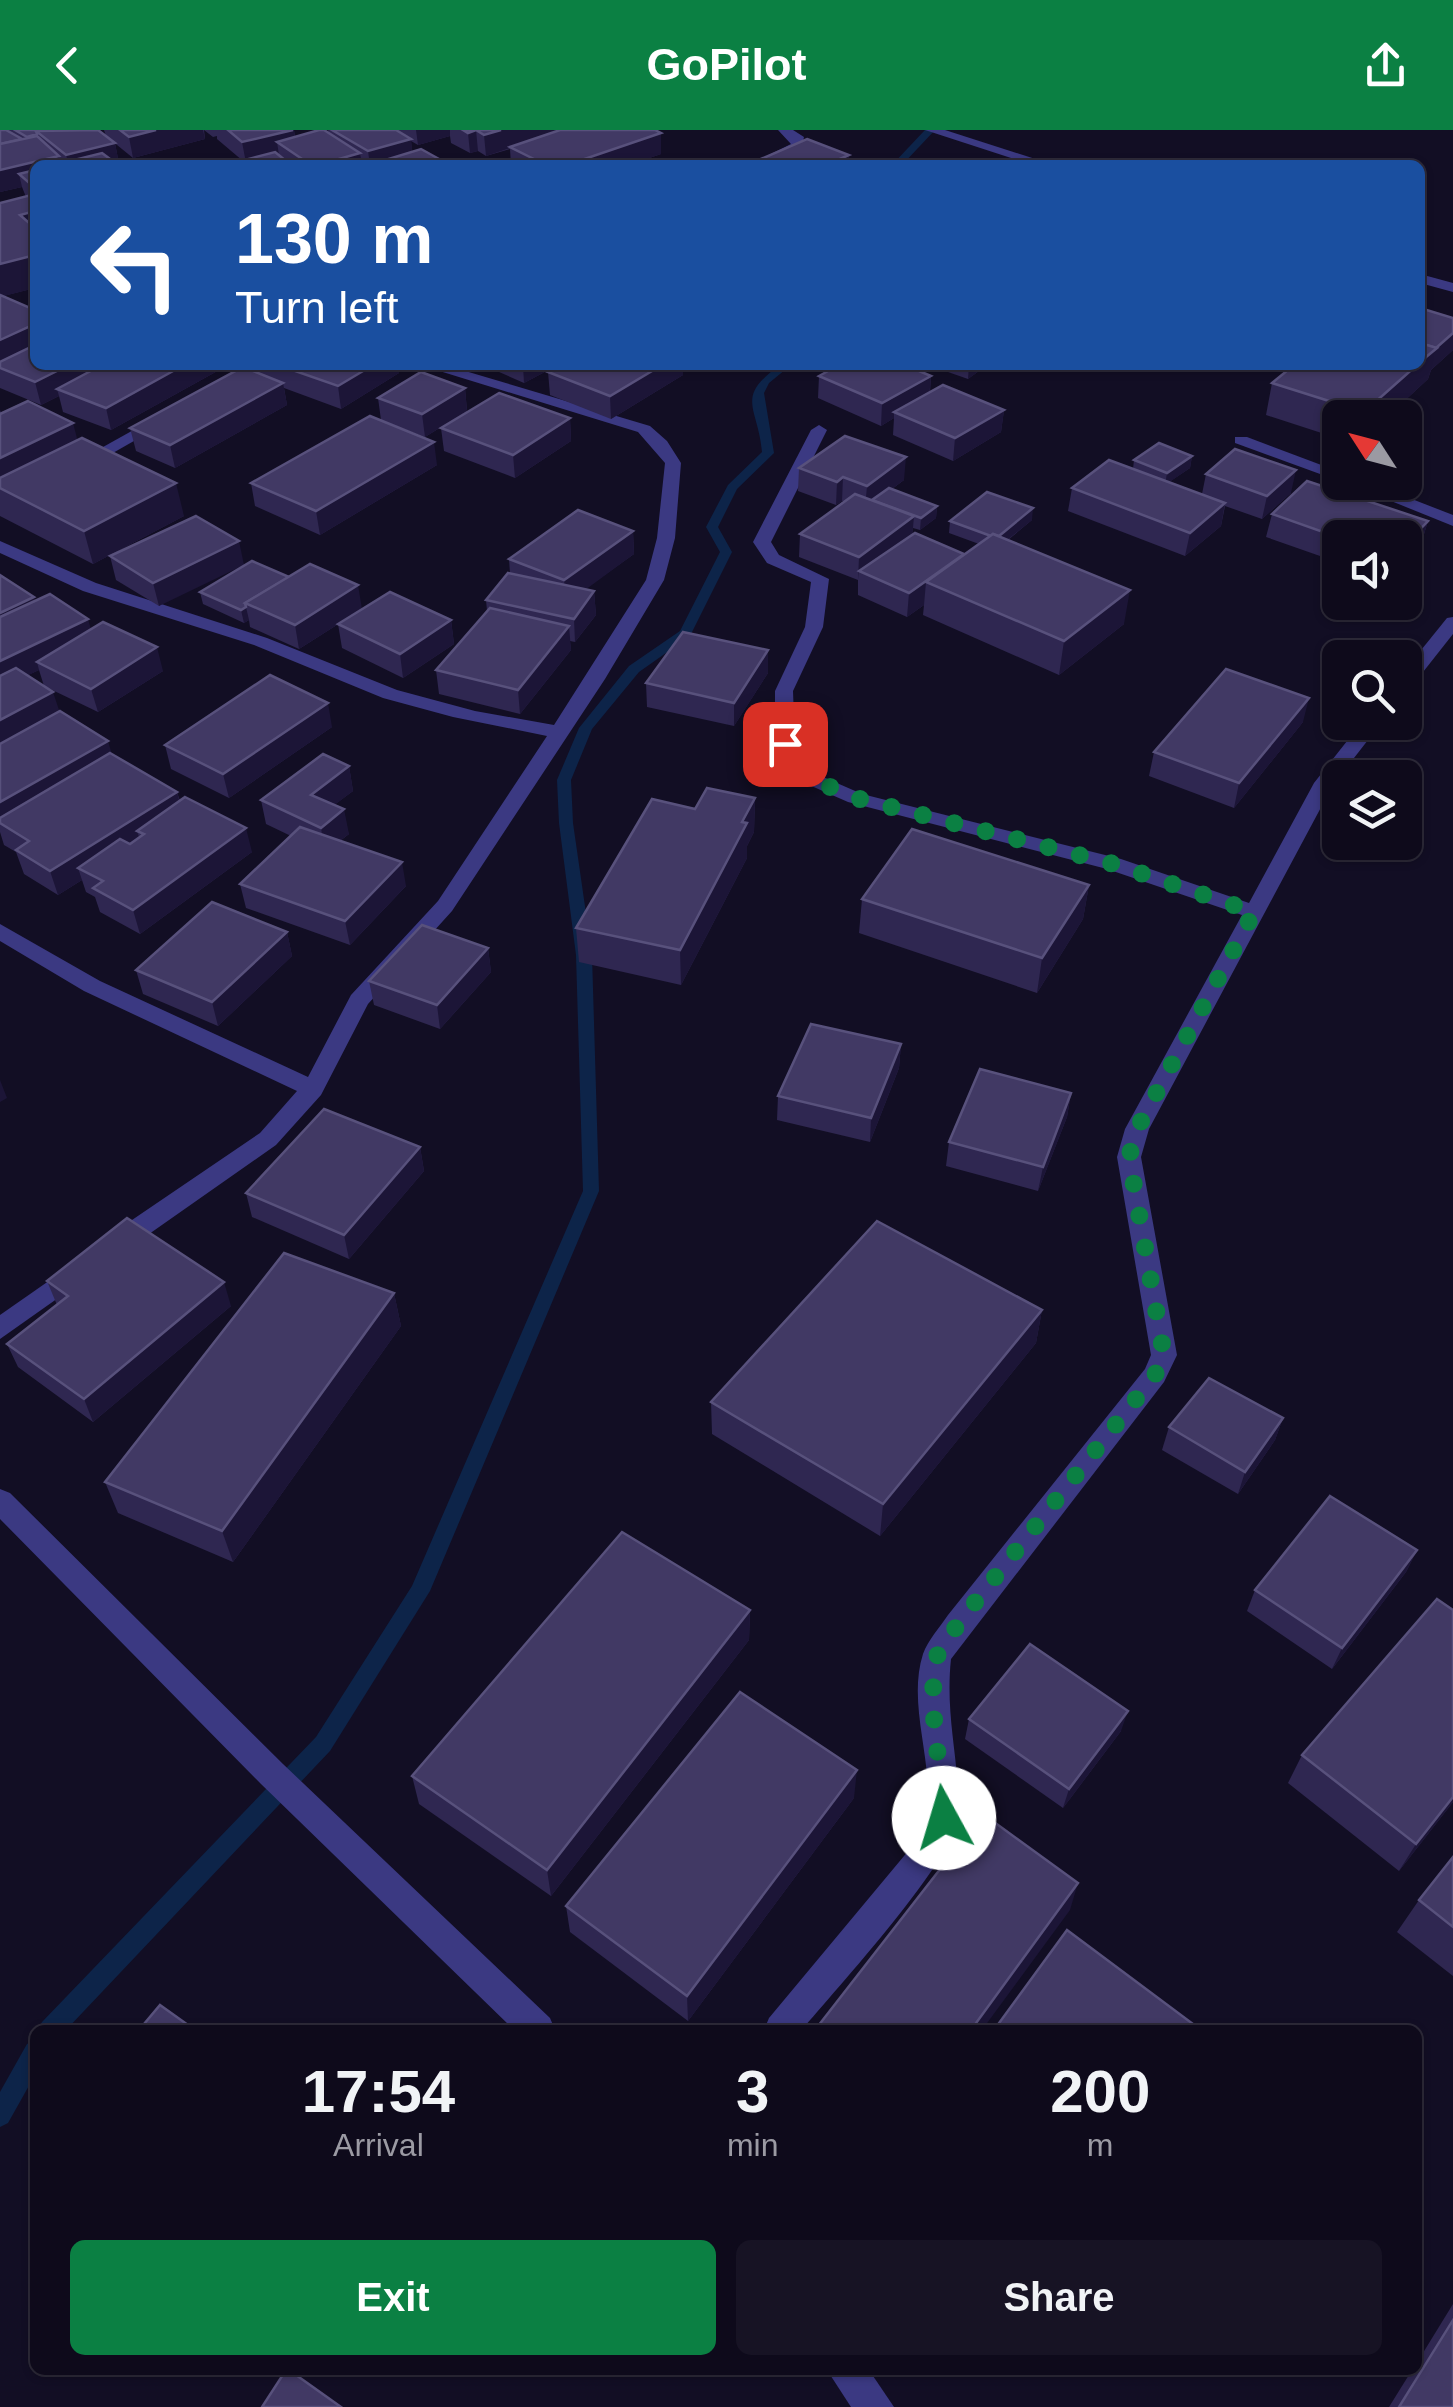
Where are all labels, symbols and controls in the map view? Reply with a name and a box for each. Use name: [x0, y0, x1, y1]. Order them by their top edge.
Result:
icon: back: [40, 38, 95, 93]
icon: share: [1358, 38, 1413, 93]
text: GoPilot: [647, 39, 806, 90]
icon: left: [70, 200, 200, 330]
text: 130 m: [235, 200, 433, 278]
text: Turn left: [235, 282, 398, 333]
north arrow: [1322, 400, 1422, 500]
map controls: [1322, 400, 1422, 860]
button: sound: [1322, 520, 1422, 620]
button: search: [1322, 640, 1422, 740]
pin: [743, 702, 828, 787]
icon: arrive: [758, 717, 813, 772]
button: layers: [1322, 760, 1422, 860]
position arrow: [892, 1766, 996, 1870]
text: 17:54: [302, 2058, 455, 2125]
text: 3: [736, 2058, 769, 2125]
text: 200: [1050, 2058, 1150, 2125]
text: Arrival: [333, 2127, 424, 2163]
text: min: [727, 2127, 778, 2163]
text: m: [1087, 2127, 1114, 2163]
button: Exit: [70, 2240, 716, 2355]
button: Share: [736, 2240, 1382, 2355]

